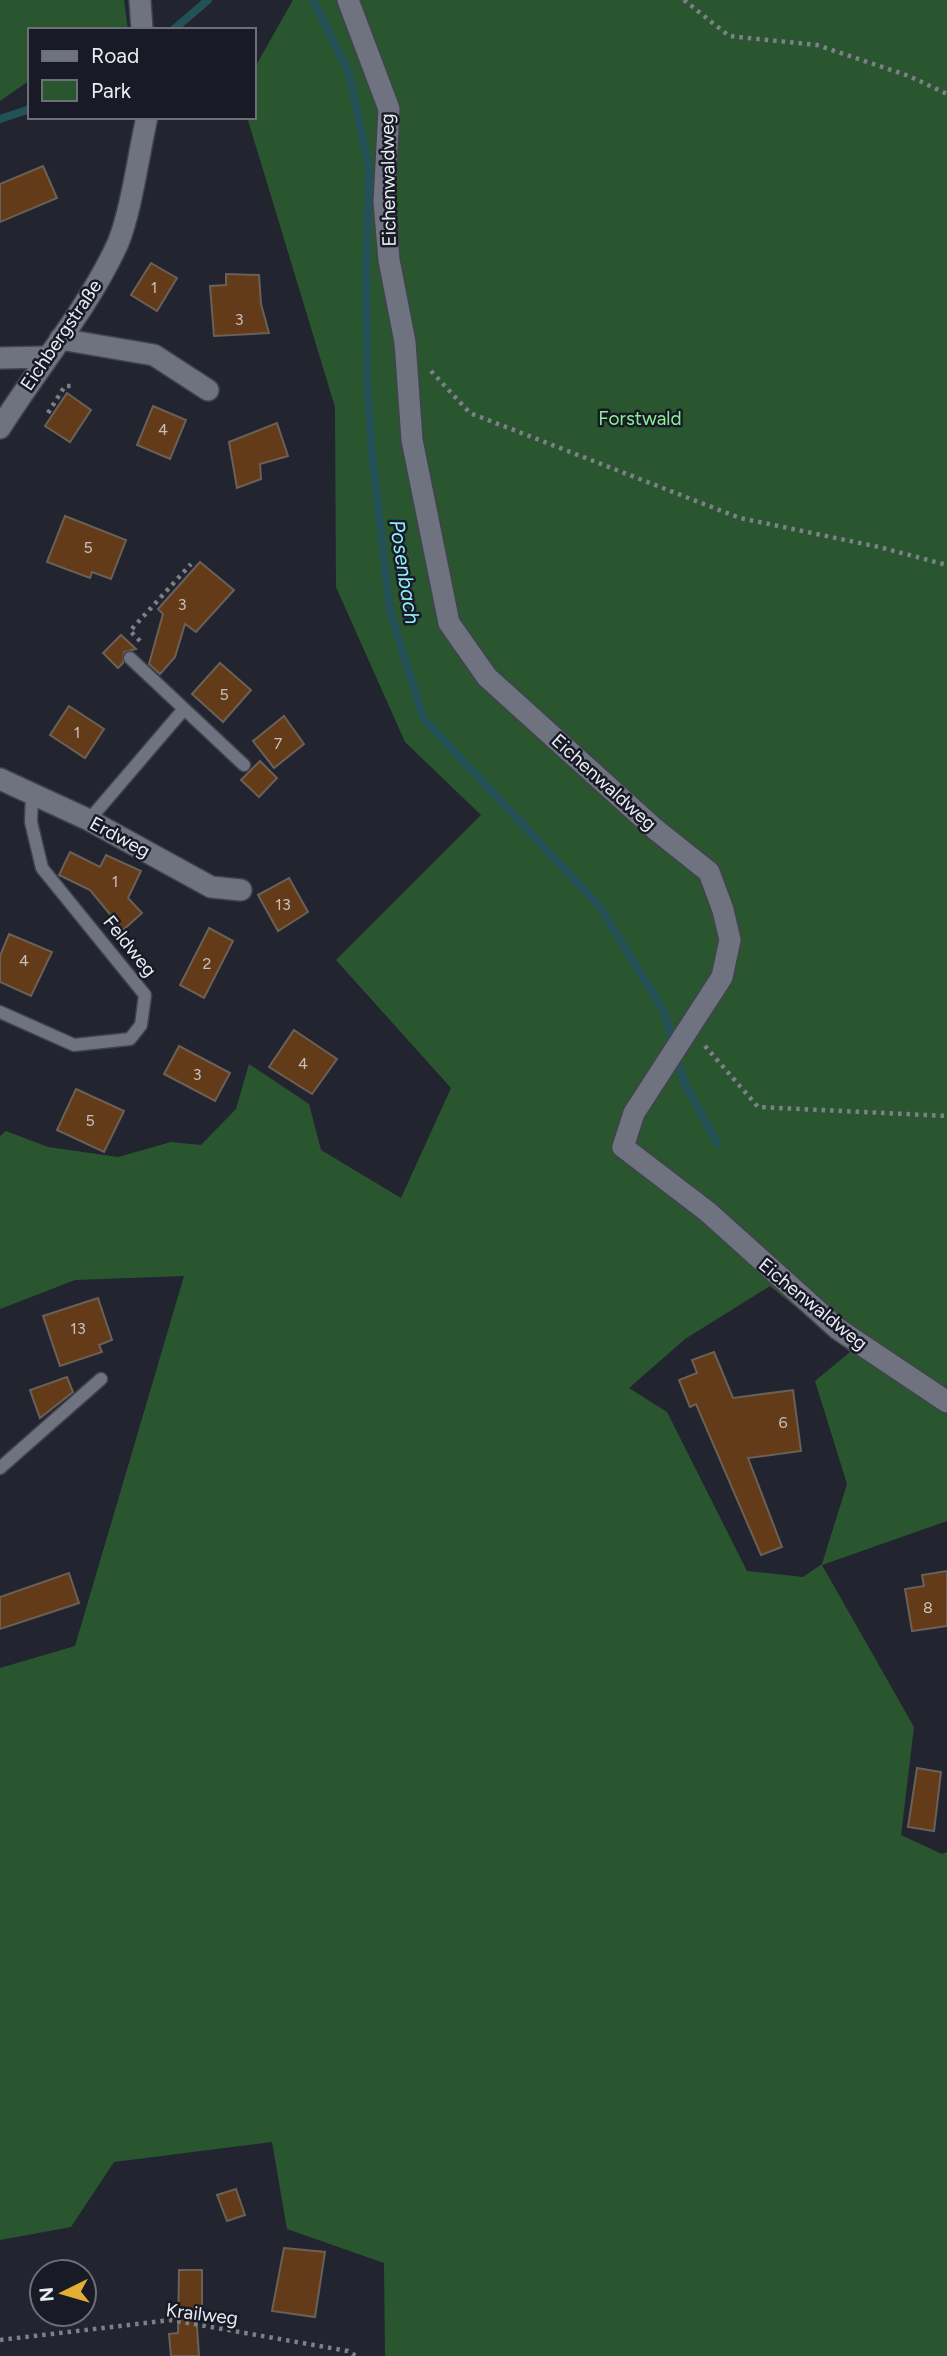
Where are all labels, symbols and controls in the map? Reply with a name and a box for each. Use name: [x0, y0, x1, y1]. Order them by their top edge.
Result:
legend: [28, 28, 256, 119]
text: Road: [91, 43, 139, 68]
text: Park: [91, 78, 132, 103]
street label: Eichenwaldweg: [375, 113, 401, 247]
street label: Eichbergstraße: [15, 275, 107, 395]
house number: 1: [151, 278, 157, 297]
house number: 3: [235, 310, 243, 329]
park label: Forstwald: [598, 407, 682, 430]
house number: 4: [158, 420, 168, 439]
water label: Posenbach: [384, 518, 426, 626]
house number: 5: [83, 538, 93, 557]
house number: 3: [178, 595, 186, 614]
house number: 5: [219, 685, 229, 704]
house number: 1: [74, 723, 80, 742]
street label: Eichenwaldweg: [547, 729, 661, 835]
house number: 7: [274, 734, 283, 753]
street label: Erdweg: [86, 812, 154, 862]
house number: 1: [112, 872, 118, 891]
house number: 13: [275, 895, 291, 914]
street label: Feldweg: [98, 911, 162, 981]
house number: 4: [19, 951, 29, 970]
house number: 2: [203, 954, 211, 973]
house number: 4: [298, 1054, 308, 1073]
house number: 3: [193, 1065, 201, 1084]
house number: 5: [85, 1111, 95, 1130]
street label: Eichenwaldweg: [754, 1253, 872, 1355]
house number: 13: [70, 1319, 86, 1338]
house number: 6: [778, 1413, 788, 1432]
house number: 8: [923, 1598, 933, 1617]
north arrow: [28, 2258, 98, 2328]
text: N: [34, 2286, 59, 2303]
street label: Krailweg: [165, 2298, 239, 2330]

